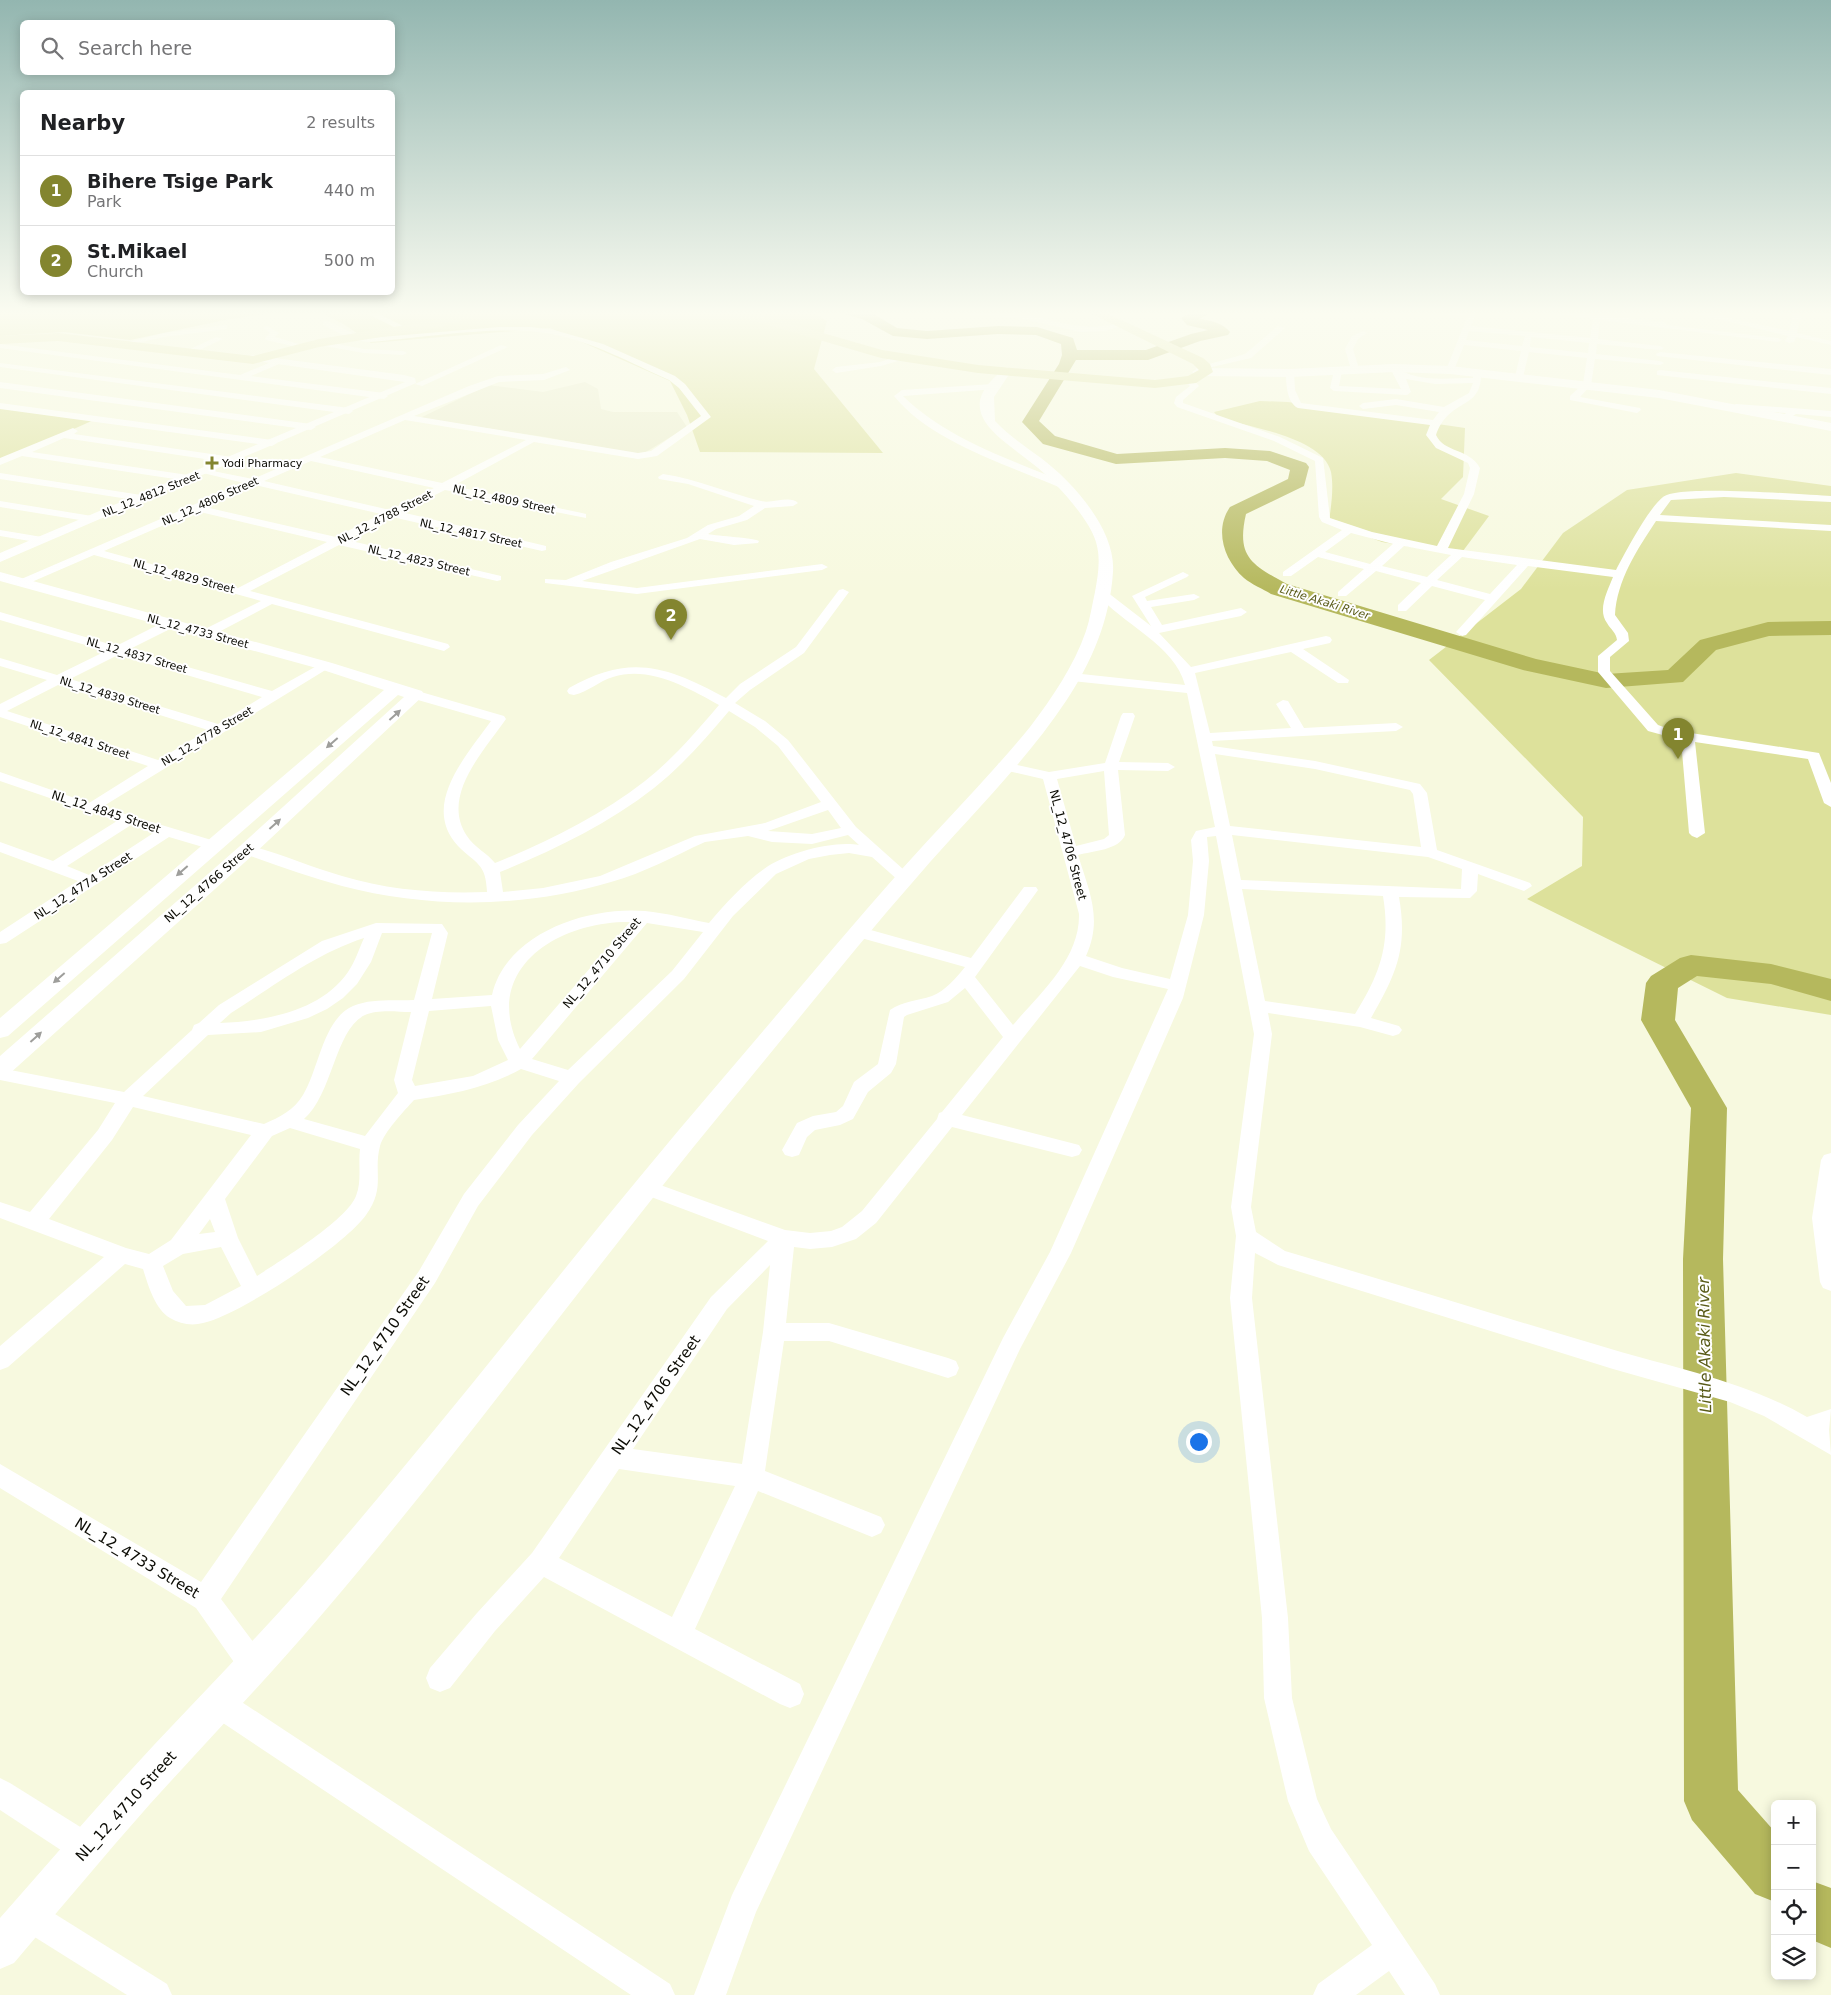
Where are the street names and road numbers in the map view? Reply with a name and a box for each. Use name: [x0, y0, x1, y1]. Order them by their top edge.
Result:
street label: NL_12_4812 Street: [100, 469, 203, 520]
street label: NL_12_4806 Street: [160, 474, 261, 529]
street label: NL_12_4809 Street: [452, 482, 557, 517]
street label: NL_12_4788 Street: [336, 488, 435, 547]
street label: NL_12_4817 Street: [419, 516, 524, 551]
street label: NL_12_4823 Street: [367, 542, 472, 579]
street label: NL_12_4829 Street: [132, 557, 237, 596]
street label: NL_12_4733 Street: [146, 612, 251, 651]
street label: NL_12_4837 Street: [85, 635, 189, 676]
street label: NL_12_4839 Street: [58, 674, 162, 717]
street label: NL_12_4778 Street: [159, 704, 256, 769]
street label: NL_12_4841 Street: [28, 717, 132, 762]
street label: NL_12_4845 Street: [50, 788, 163, 836]
street label: NL_12_4706 Street: [1047, 788, 1090, 902]
street label: NL_12_4766 Street: [161, 840, 257, 926]
street label: NL_12_4774 Street: [31, 849, 135, 923]
street label: NL_12_4710 Street: [560, 915, 644, 1011]
street label: NL_12_4710 Street: [337, 1273, 434, 1400]
street label: NL_12_4706 Street: [608, 1332, 705, 1459]
street label: NL_12_4733 Street: [71, 1514, 203, 1603]
street label: NL_12_4710 Street: [72, 1747, 181, 1866]

